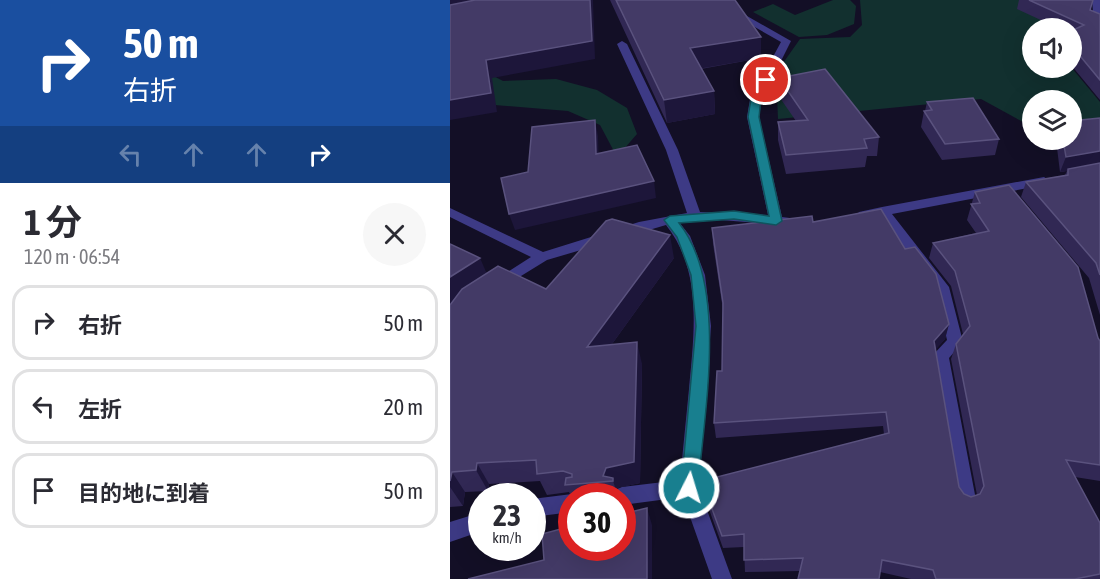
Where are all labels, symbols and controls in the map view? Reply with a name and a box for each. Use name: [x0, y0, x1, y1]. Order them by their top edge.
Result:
map controls: [1022, 18, 1082, 150]
button: sound: [1022, 18, 1082, 78]
text: 50 m: [123, 19, 198, 67]
icon: right: [24, 24, 102, 102]
pin: [740, 54, 791, 105]
icon: arrive: [749, 63, 782, 96]
text: 右折: [123, 75, 177, 106]
button: layers: [1022, 90, 1082, 150]
icon: left: [114, 138, 147, 171]
icon: ahead: [177, 138, 210, 171]
icon: ahead: [240, 138, 273, 171]
icon: right: [303, 138, 336, 171]
text: 1 分: [24, 201, 82, 243]
button: close: [363, 203, 426, 266]
text: 120 m · 06:54: [24, 245, 120, 268]
icon: right: [27, 306, 60, 339]
text: 50 m: [383, 310, 423, 336]
text: 右折: [78, 312, 122, 338]
icon: left: [27, 390, 60, 423]
text: 20 m: [383, 394, 423, 420]
text: 左折: [78, 396, 122, 422]
position arrow: [657, 456, 721, 520]
icon: arrive: [27, 474, 60, 507]
text: 50 m: [383, 478, 423, 504]
text: 目的地に到着: [78, 480, 210, 506]
speed limit sign: 30: [558, 483, 636, 561]
text: 23: [493, 498, 521, 532]
text: km/h: [492, 529, 522, 546]

